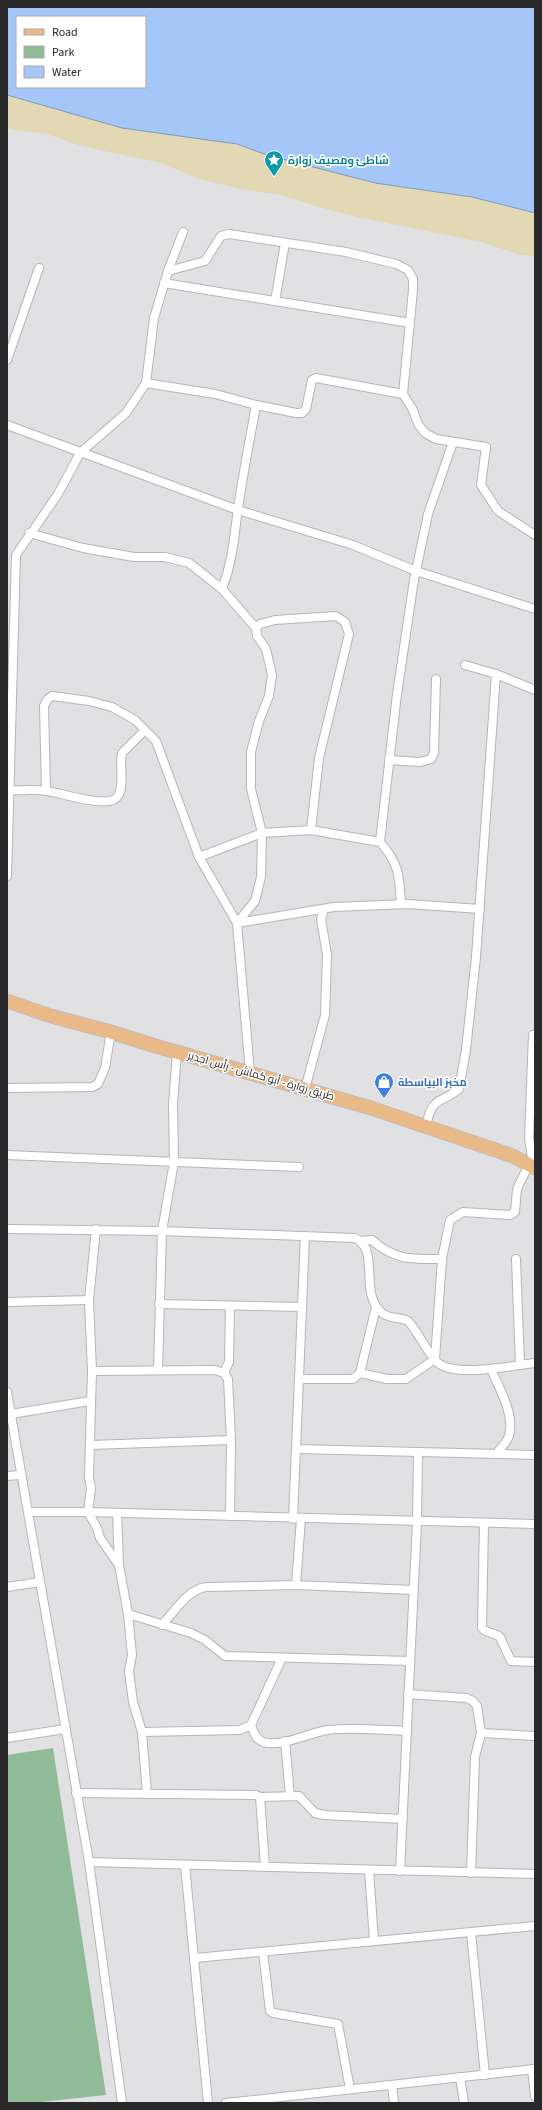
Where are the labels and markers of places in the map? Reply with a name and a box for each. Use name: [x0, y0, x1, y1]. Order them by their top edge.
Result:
place icon: شاطئ ومصيف زوارة: [263, 149, 285, 177]
place label: شاطئ ومصيف زوارة: [288, 153, 389, 168]
shop icon: مخبز البياسطة: [373, 1071, 395, 1099]
place label: مخبز البياسطة: [398, 1075, 467, 1090]

